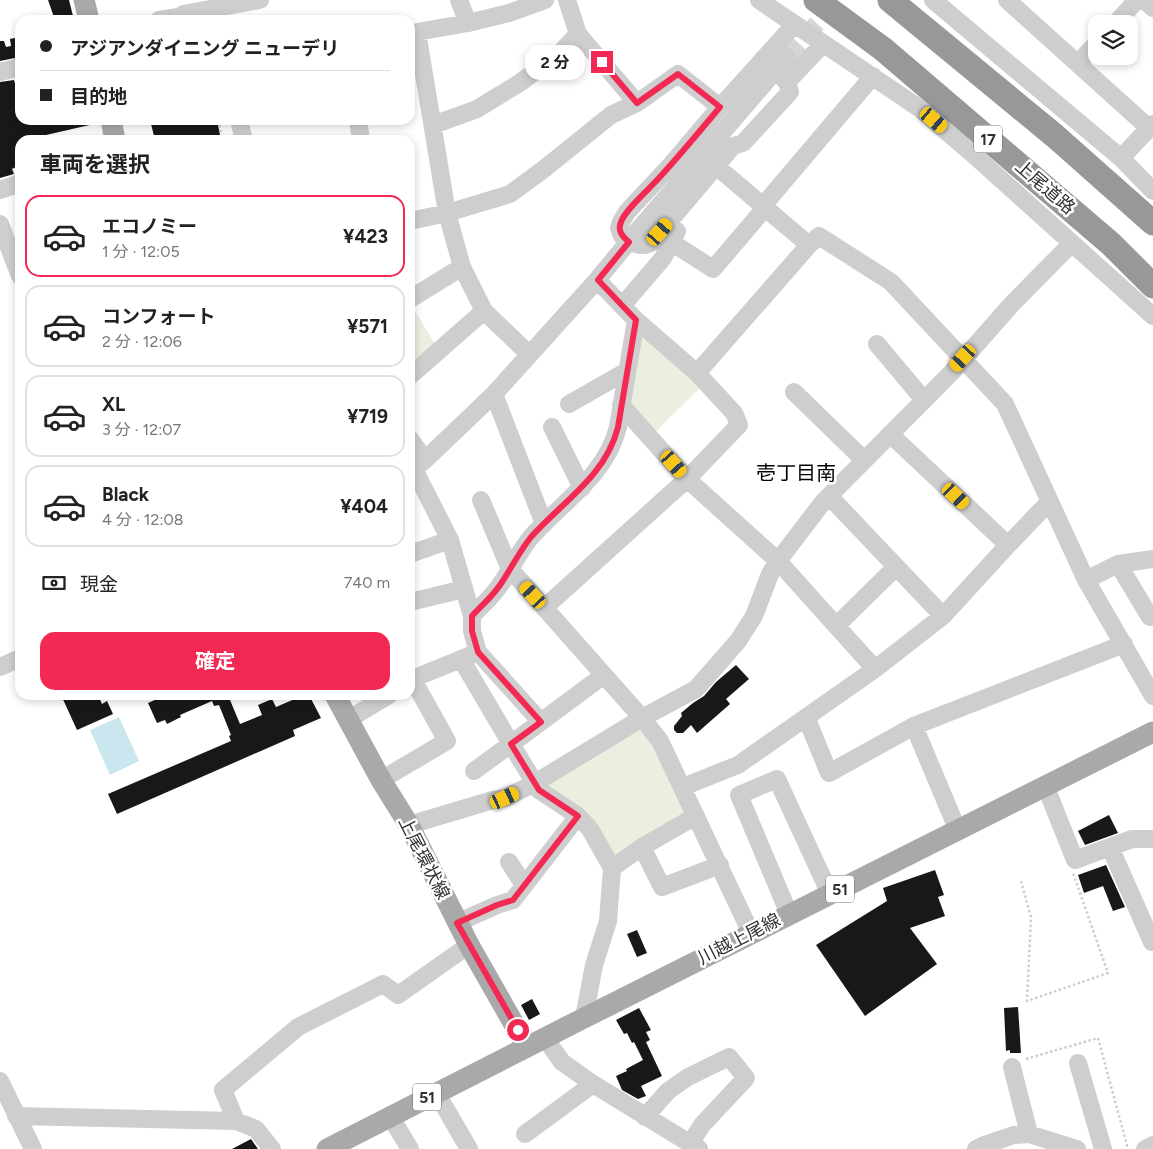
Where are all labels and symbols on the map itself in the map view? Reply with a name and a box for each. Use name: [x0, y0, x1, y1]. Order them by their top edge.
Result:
callout: 2 分: [524, 44, 584, 80]
route end: [591, 51, 613, 73]
car: [917, 105, 950, 135]
road number: 17: [974, 126, 1002, 152]
street label: 上尾道路: [1011, 155, 1079, 219]
car: [644, 216, 675, 248]
car: [947, 342, 978, 374]
car: [658, 448, 689, 480]
district label: 壱丁目南: [756, 461, 836, 485]
car: [939, 480, 972, 512]
car: [517, 579, 548, 611]
car: [488, 785, 521, 811]
street label: 上尾環状線: [394, 813, 454, 903]
road number: 51: [826, 876, 854, 902]
street label: 川越上尾線: [694, 909, 784, 969]
route start: [507, 1019, 529, 1041]
road number: 51: [413, 1084, 441, 1110]

